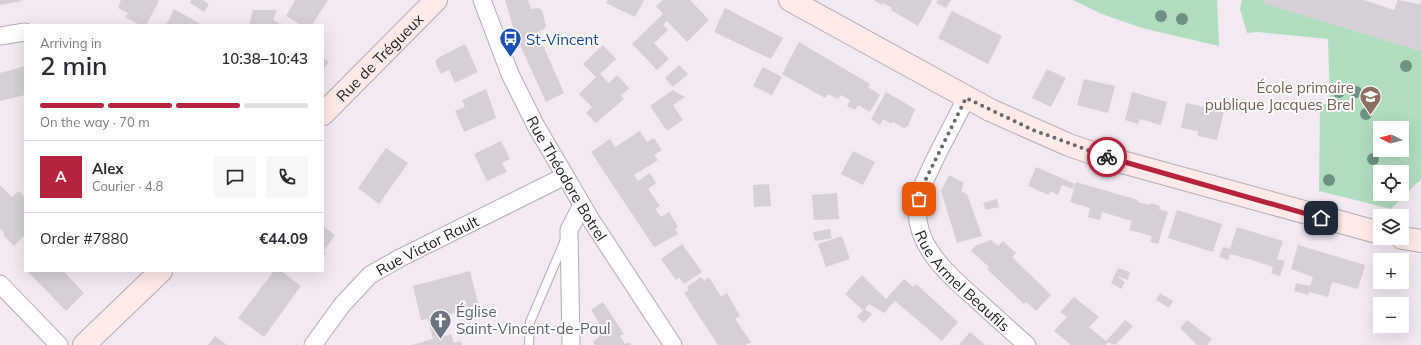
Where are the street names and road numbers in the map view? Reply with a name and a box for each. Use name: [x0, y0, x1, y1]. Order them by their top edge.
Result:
street label: Rue de Trégueux: [332, 9, 427, 105]
street label: Rue Théodore Botrel: [523, 113, 611, 244]
street label: Rue Victor Rault: [372, 211, 482, 279]
street label: Rue Armel Beaufils: [911, 227, 1014, 335]

